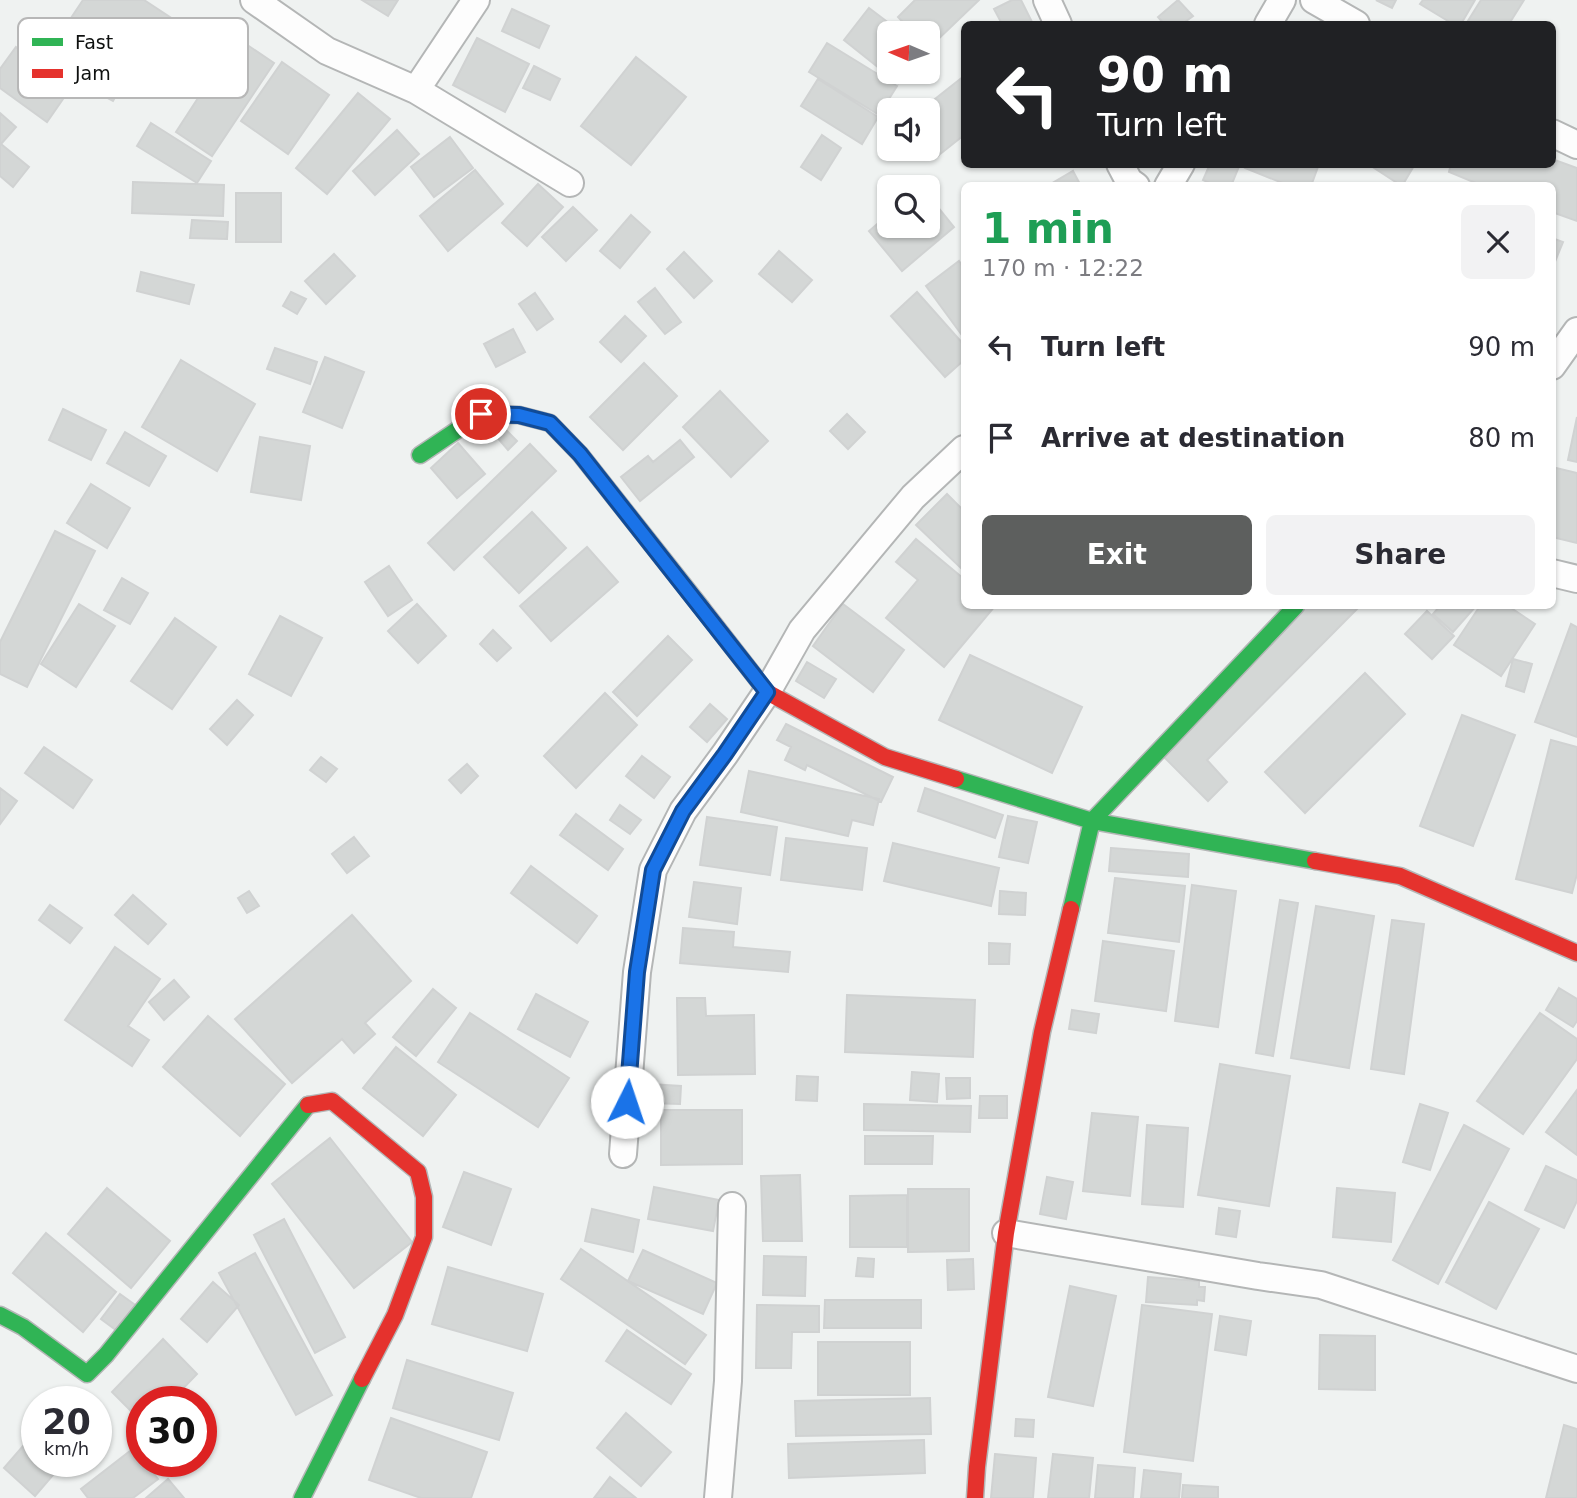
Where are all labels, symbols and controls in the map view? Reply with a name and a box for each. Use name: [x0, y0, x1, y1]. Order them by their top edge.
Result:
legend: [18, 18, 248, 98]
north arrow: [877, 21, 940, 84]
map controls: [877, 21, 940, 238]
text: Fast: [75, 31, 113, 53]
text: 90 m: [1097, 47, 1233, 104]
icon: left: [982, 49, 1073, 140]
text: Jam: [74, 62, 111, 84]
button: sound: [877, 98, 940, 161]
text: Turn left: [1097, 106, 1227, 144]
button: search: [877, 175, 940, 238]
text: 1 min: [982, 204, 1114, 253]
button: close: [1461, 205, 1535, 279]
text: 170 m · 12:22: [982, 255, 1144, 281]
icon: left: [982, 328, 1020, 366]
text: Turn left: [1041, 332, 1165, 362]
text: 90 m: [1468, 332, 1535, 362]
pin: [451, 384, 511, 444]
icon: arrive: [462, 395, 500, 433]
icon: arrive: [982, 419, 1020, 457]
text: Arrive at destination: [1041, 423, 1345, 453]
text: 80 m: [1468, 423, 1535, 453]
button: Exit: [982, 515, 1252, 595]
button: Share: [1266, 515, 1535, 595]
position arrow: [590, 1065, 664, 1139]
speed limit sign: 30: [126, 1386, 217, 1477]
text: 20: [42, 1402, 91, 1442]
text: km/h: [44, 1438, 89, 1459]

